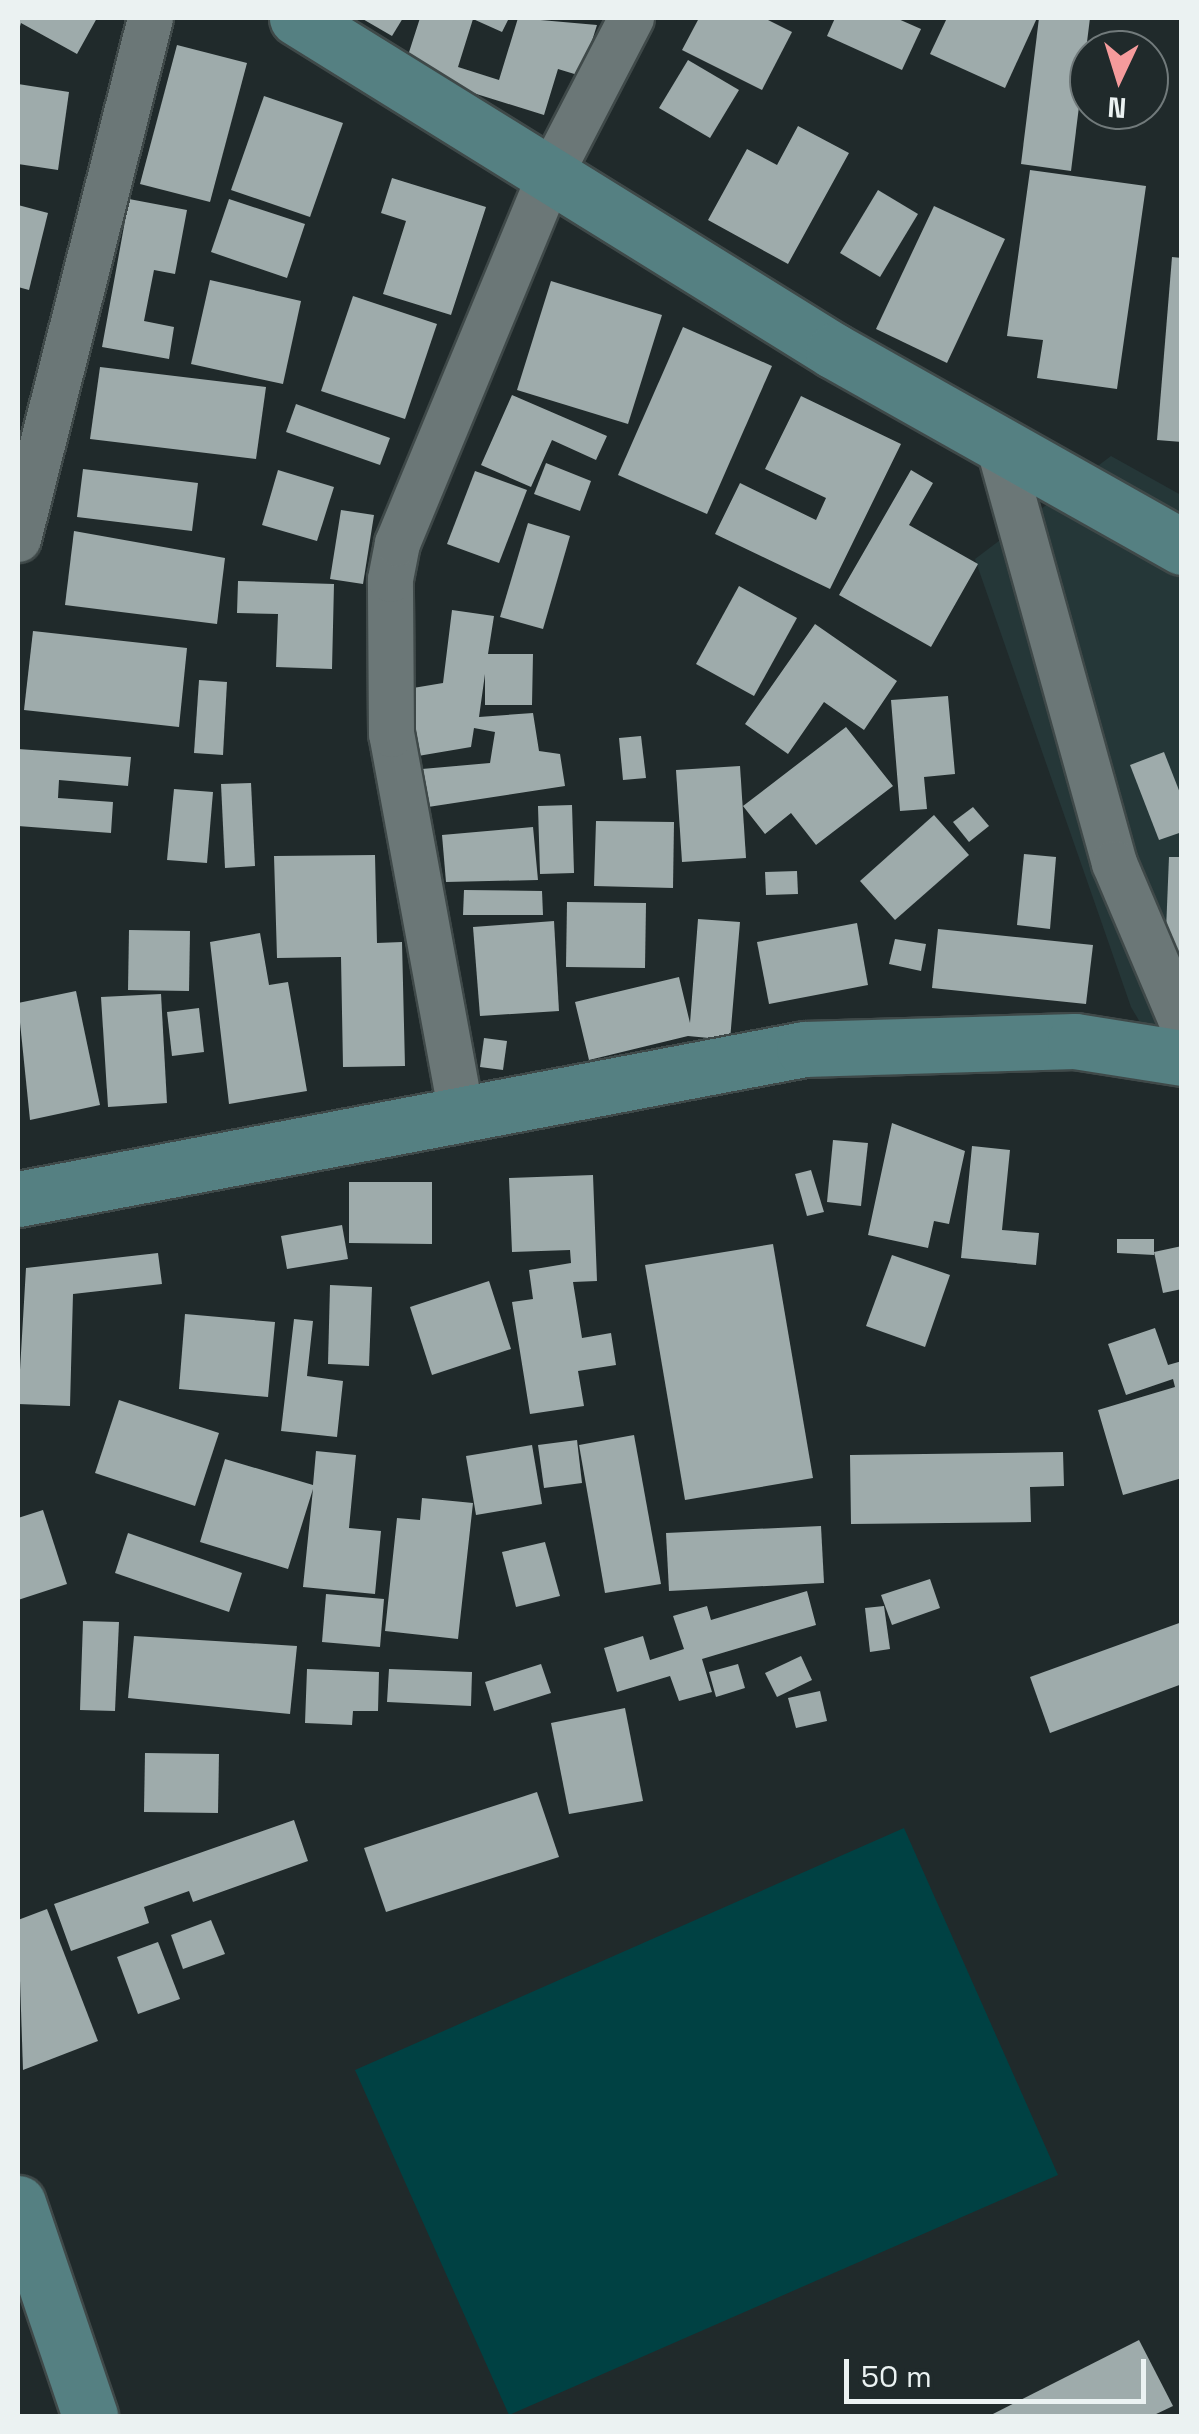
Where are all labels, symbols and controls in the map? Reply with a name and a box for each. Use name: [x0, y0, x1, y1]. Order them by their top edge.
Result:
north arrow: [1069, 30, 1169, 130]
text: N: [1106, 89, 1128, 127]
scale bar: [849, 2339, 1152, 2401]
text: 50 m: [861, 2357, 932, 2396]

